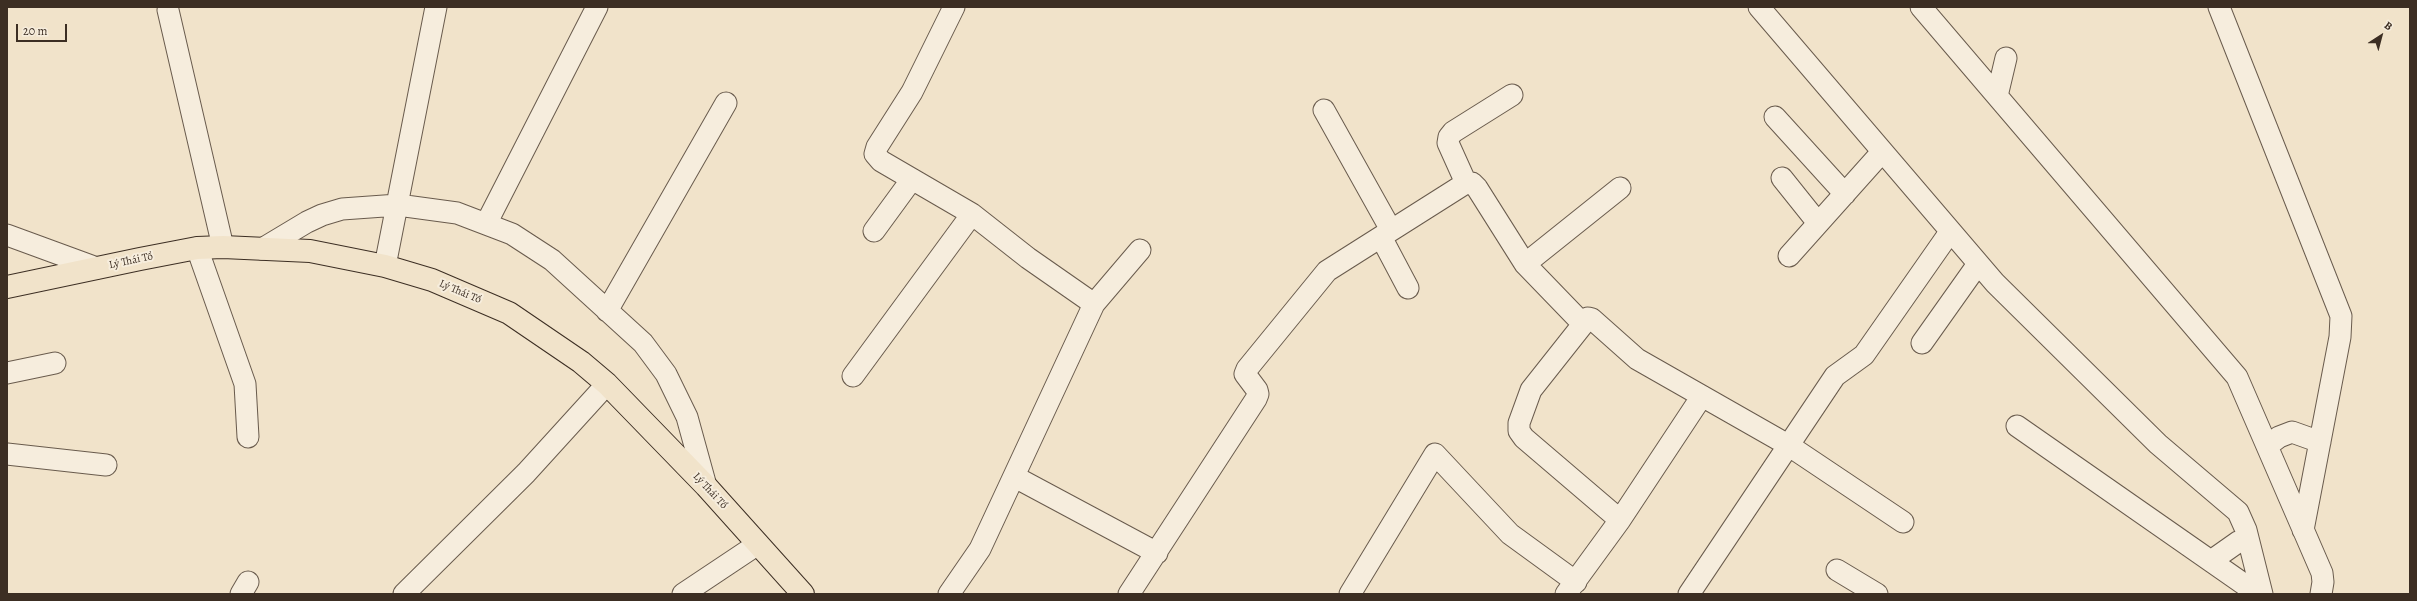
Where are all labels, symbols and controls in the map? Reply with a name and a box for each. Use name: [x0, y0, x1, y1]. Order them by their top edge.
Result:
scale bar: [18, 16, 69, 42]
north arrow: [2361, 16, 2401, 56]
text: B: [2381, 18, 2396, 34]
text: 20 m: [23, 23, 47, 39]
street label: Lý Thái Tổ: [108, 250, 154, 272]
street label: Lý Thái Tổ: [437, 277, 483, 307]
street label: Lý Thái Tổ: [690, 470, 730, 512]

